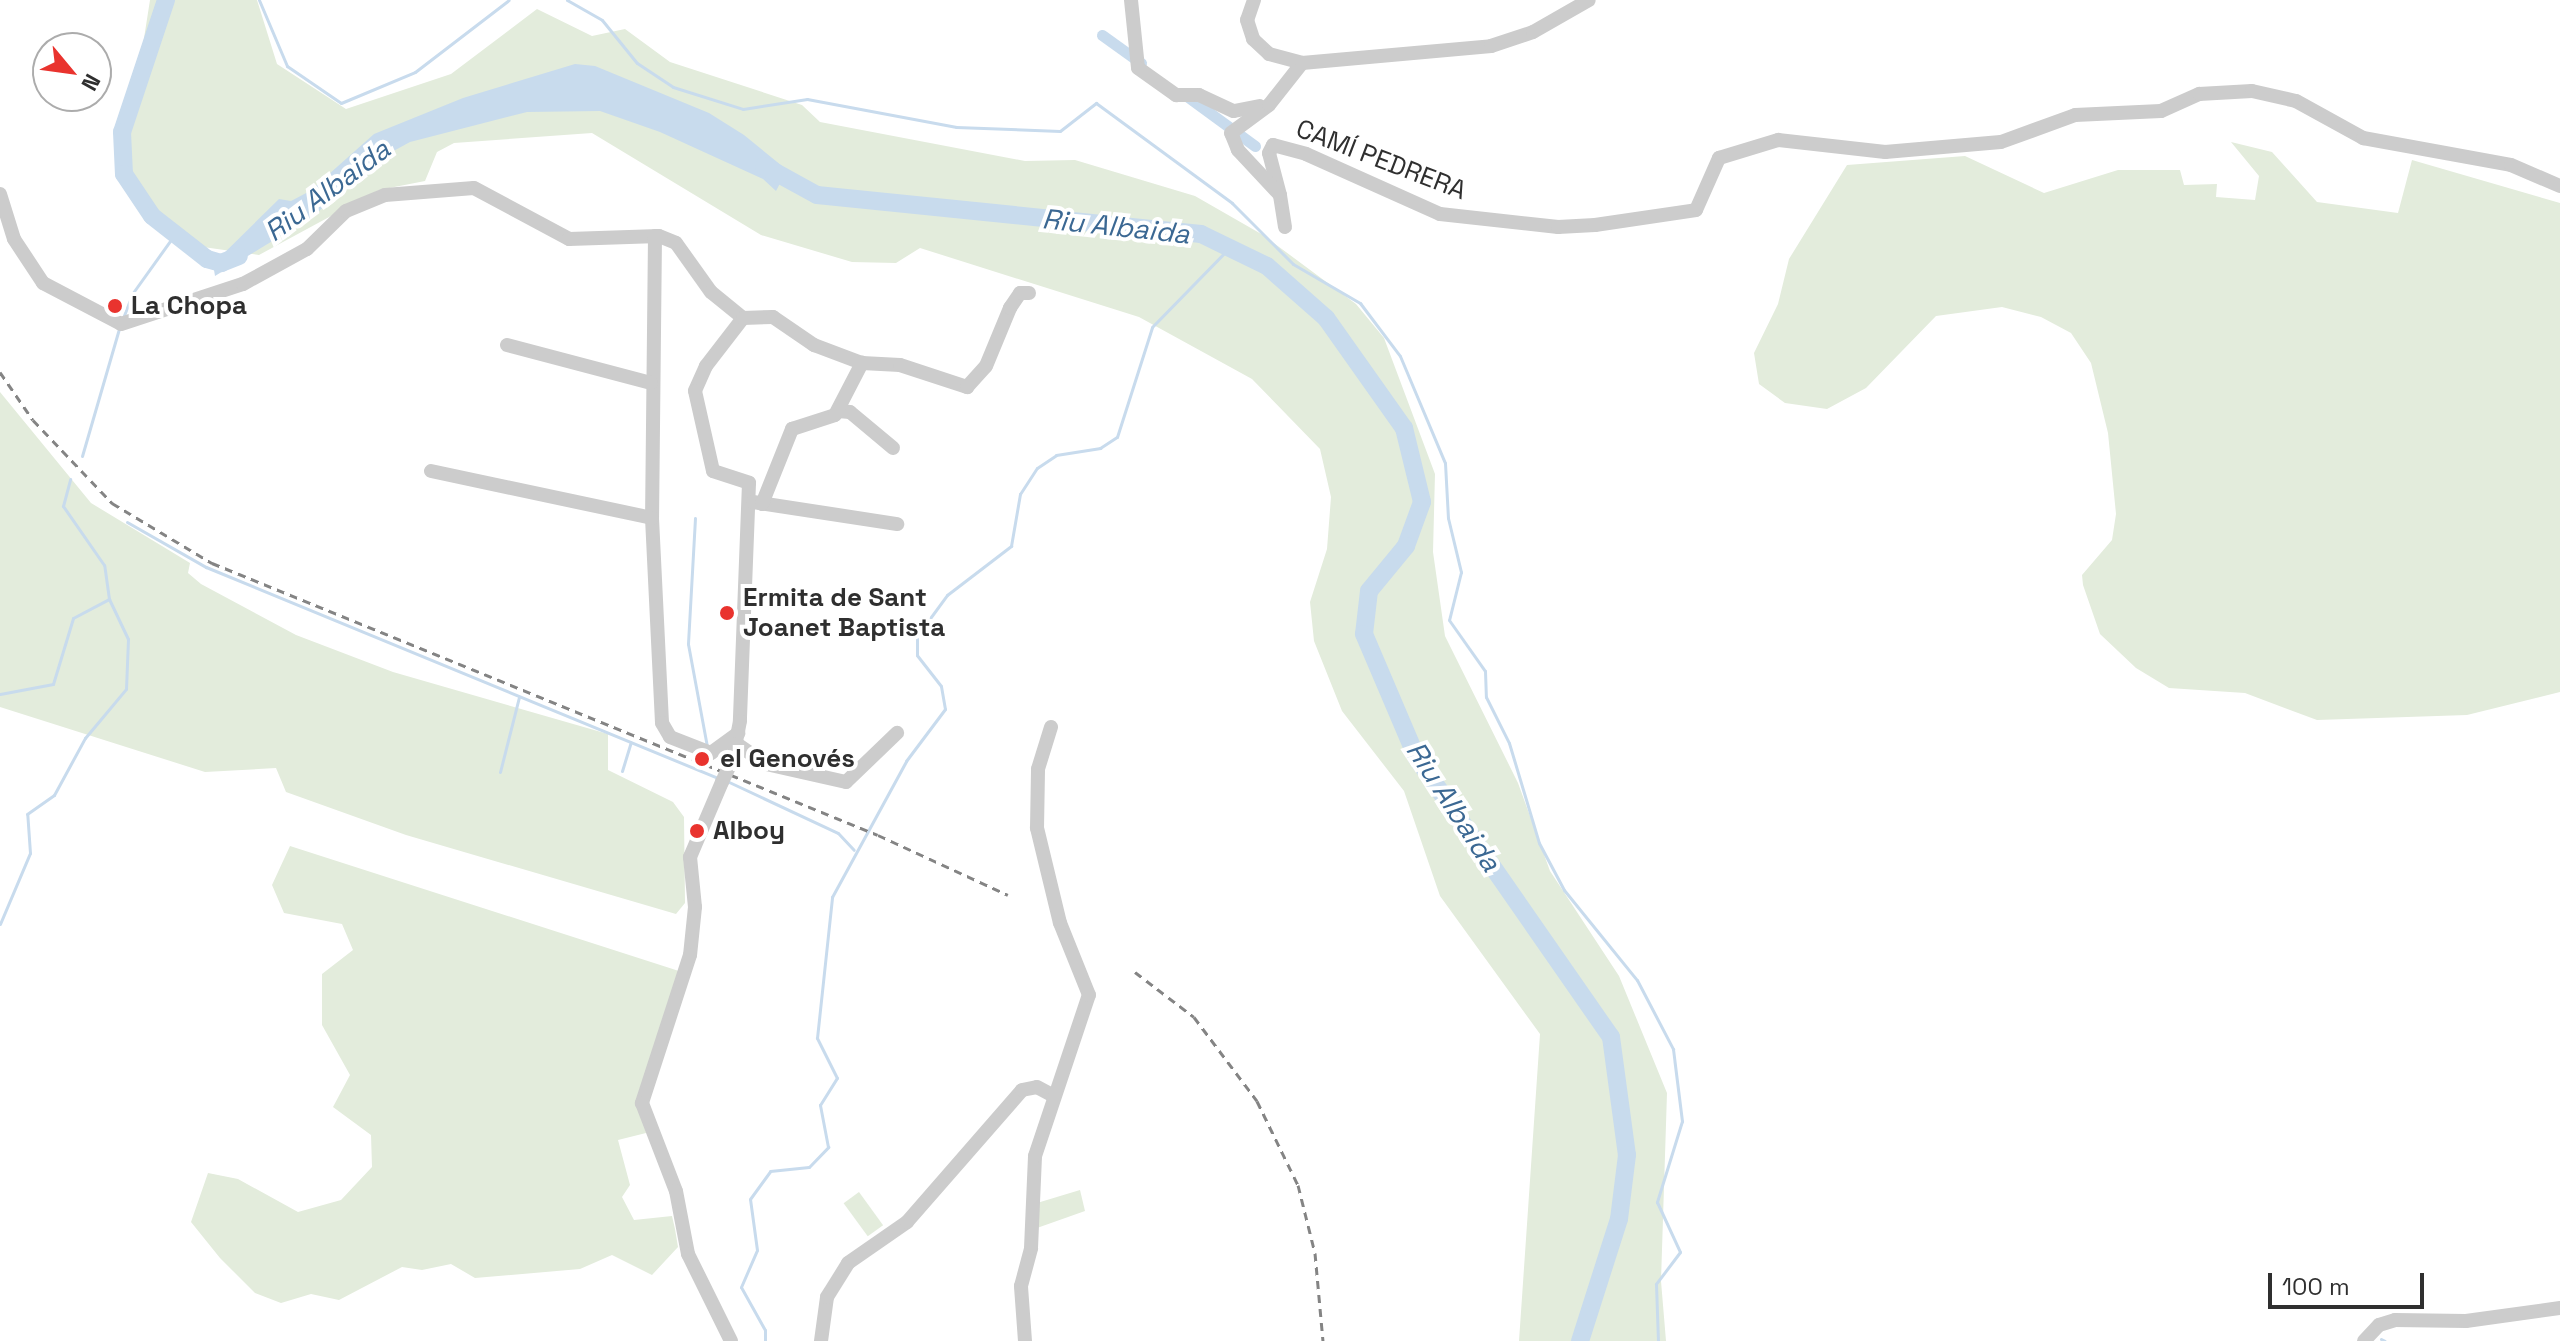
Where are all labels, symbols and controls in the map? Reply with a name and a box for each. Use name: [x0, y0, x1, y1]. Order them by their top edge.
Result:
north arrow: [32, 32, 112, 112]
text: N: [75, 69, 107, 96]
street label: CAMÍ PEDRERA: [1292, 113, 1470, 207]
water label: Riu Albaida: [258, 132, 396, 248]
water label: Riu Albaida: [1040, 202, 1192, 250]
place label: La Chopa: [131, 290, 247, 322]
marker: La Chopa: [106, 297, 124, 315]
place label: Ermita de Sant Joanet Baptista: [743, 582, 945, 644]
marker: Ermita de Sant Joanet Baptista: [718, 604, 736, 622]
water label: Riu Albaida: [1399, 735, 1509, 877]
place label: el Genovés: [720, 743, 855, 775]
marker: el Genovés: [691, 748, 713, 770]
place label: Alboy: [713, 815, 785, 847]
marker: Alboy: [688, 822, 706, 840]
scale bar: [2272, 1257, 2428, 1307]
text: 100 m: [2282, 1271, 2350, 1302]

